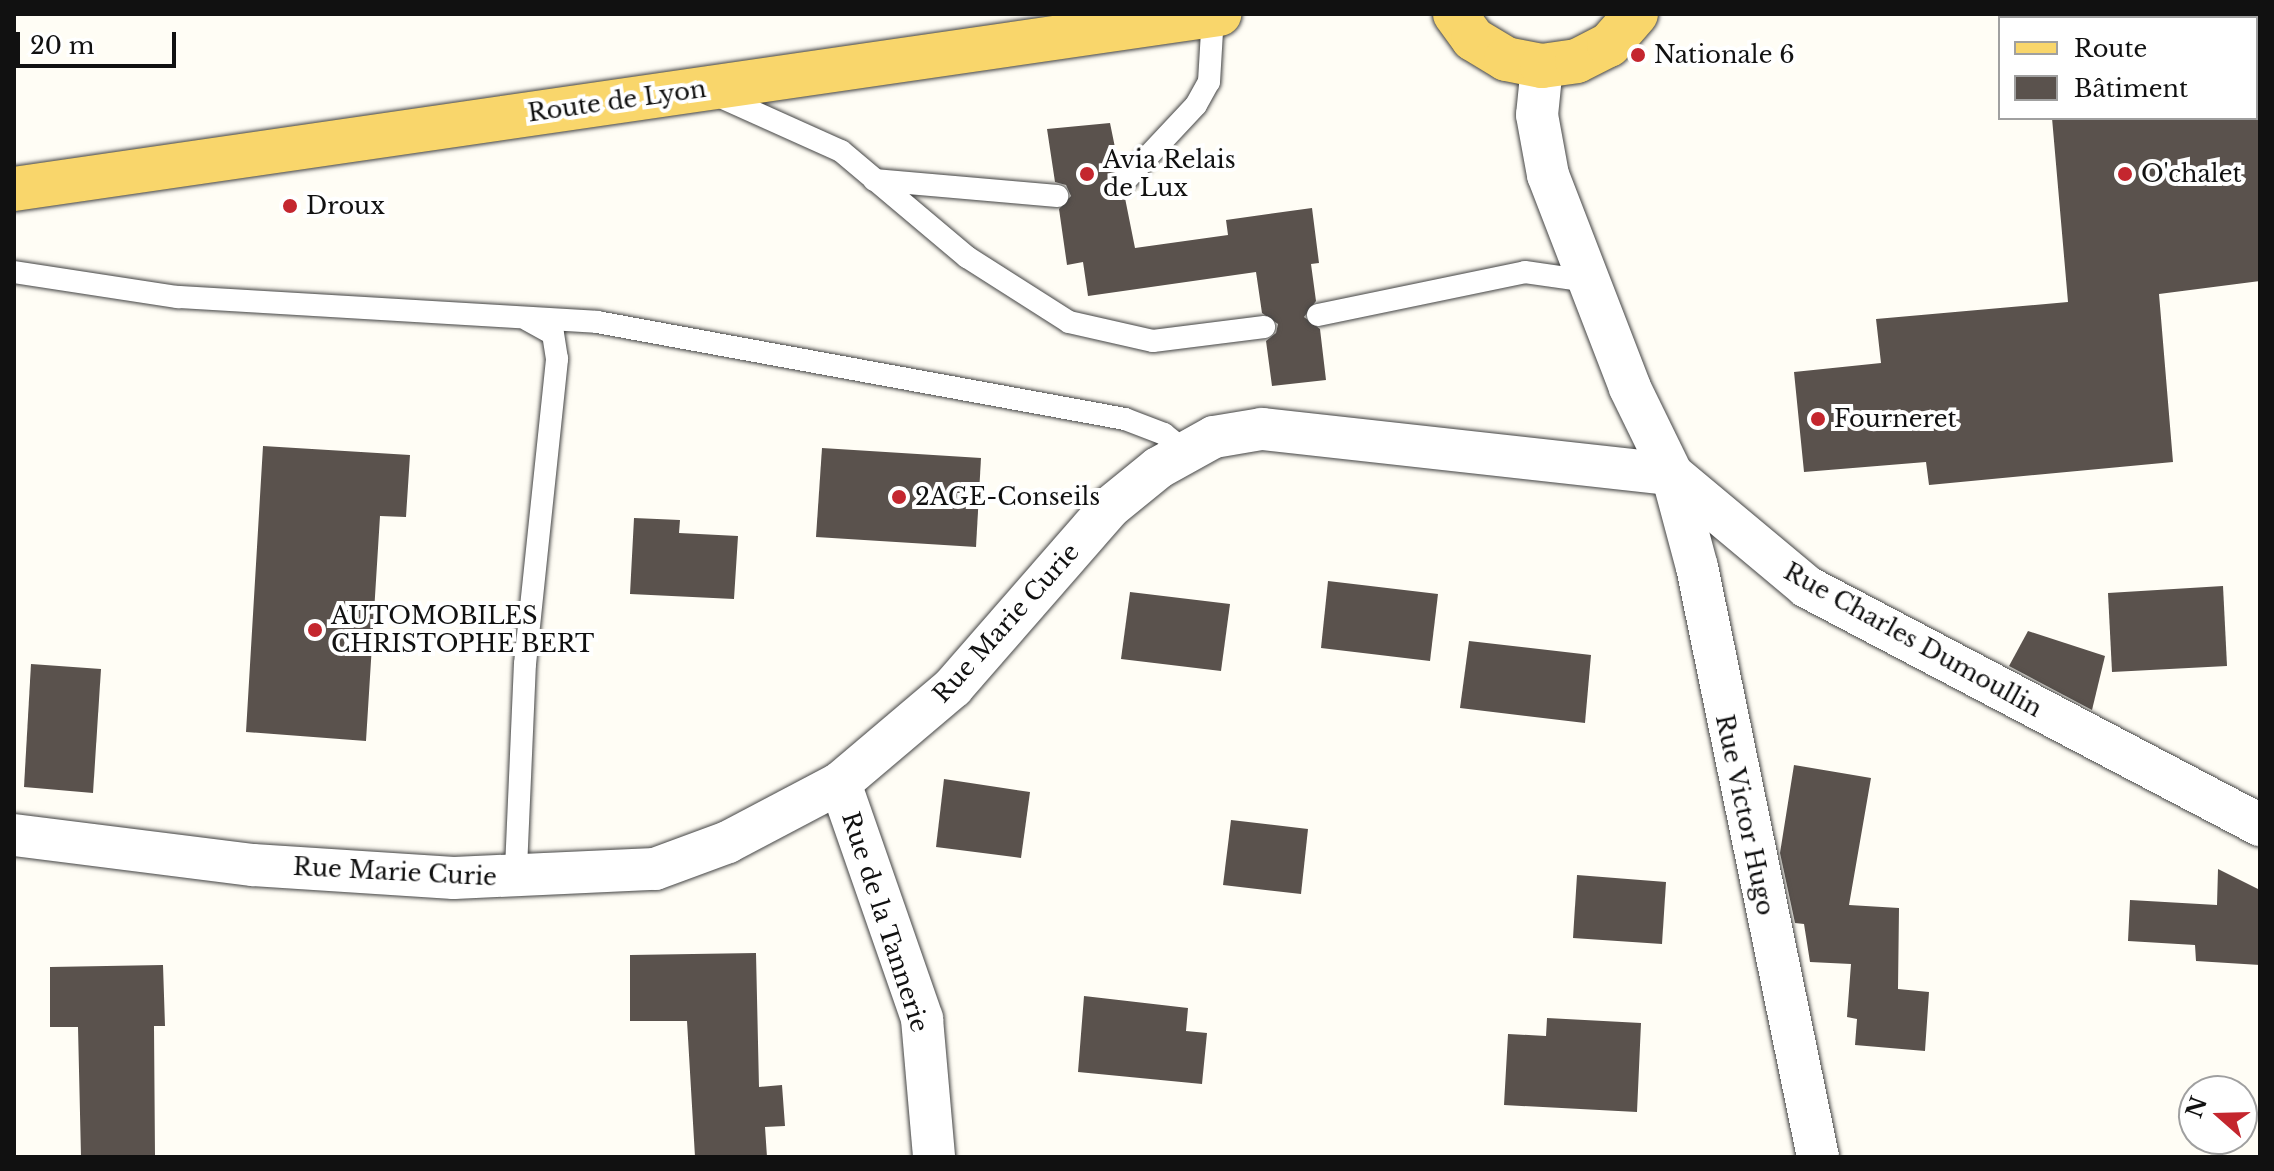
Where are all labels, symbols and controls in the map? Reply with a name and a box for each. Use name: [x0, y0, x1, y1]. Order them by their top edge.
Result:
scale bar: [20, 16, 180, 66]
legend: [1998, 16, 2258, 120]
text: 20 m: [30, 31, 95, 60]
text: Route: [2074, 34, 2147, 63]
place label: Nationale 6: [1654, 41, 1795, 69]
marker: Nationale 6: [1629, 46, 1647, 64]
street label: Route de Lyon: [526, 74, 708, 128]
text: Bâtiment: [2074, 74, 2188, 103]
place label: Avia Relais de Lux: [1103, 146, 1236, 202]
place label: O'chalet: [2141, 160, 2241, 188]
marker: Avia Relais de Lux: [1078, 165, 1096, 183]
marker: O'chalet: [2116, 165, 2134, 183]
place label: Droux: [306, 192, 385, 220]
marker: Droux: [281, 197, 299, 215]
place label: Fourneret: [1834, 405, 1957, 433]
marker: Fourneret: [1809, 410, 1827, 428]
place label: 2AGE-Conseils: [915, 483, 1100, 511]
marker: 2AGE-Conseils: [890, 488, 908, 506]
street label: Rue Marie Curie: [927, 538, 1085, 708]
street label: Rue Charles Dumoullin: [1779, 557, 2047, 723]
place label: AUTOMOBILES CHRISTOPHE BERT: [331, 602, 594, 658]
marker: AUTOMOBILES CHRISTOPHE BERT: [306, 621, 324, 639]
street label: Rue Victor Hugo: [1709, 711, 1781, 919]
street label: Rue de la Tannerie: [836, 808, 934, 1036]
street label: Rue Marie Curie: [292, 852, 498, 892]
north arrow: [2178, 1075, 2258, 1155]
text: N: [2181, 1093, 2213, 1122]

